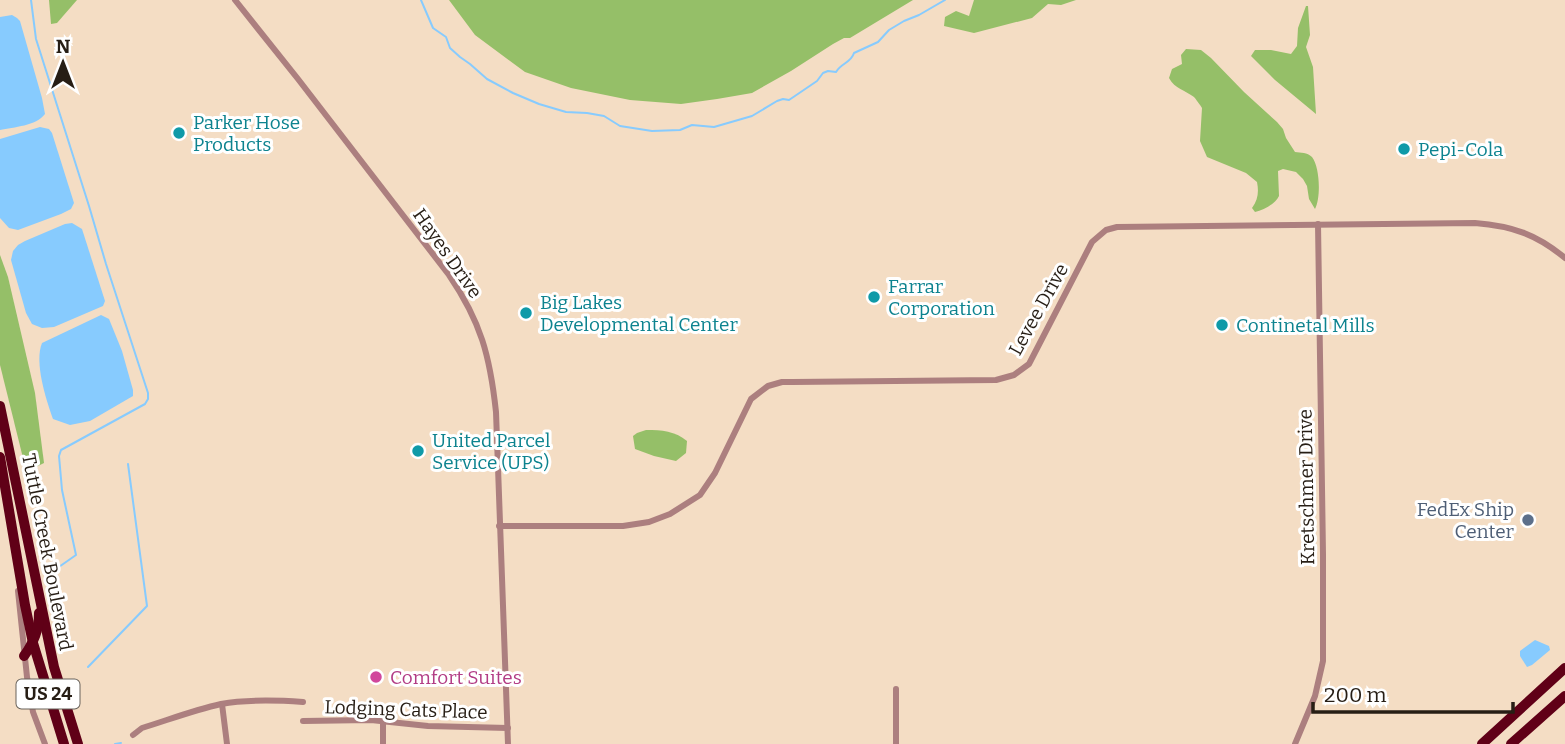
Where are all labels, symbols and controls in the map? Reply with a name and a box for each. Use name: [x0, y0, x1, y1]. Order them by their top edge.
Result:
north arrow: [28, 28, 98, 98]
text: N: [56, 35, 71, 58]
place label: Parker Hose Products: [193, 111, 300, 156]
marker: Parker Hose Products: [171, 125, 187, 141]
place label: Pepi-Cola: [1418, 138, 1504, 161]
marker: Pepi-Cola: [1396, 141, 1412, 157]
street label: Hayes Drive: [408, 204, 487, 303]
street label: Levee Drive: [1004, 259, 1073, 359]
place label: Farrar Corporation: [888, 275, 995, 320]
marker: Farrar Corporation: [866, 289, 882, 305]
place label: Big Lakes Developmental Center: [540, 291, 738, 336]
marker: Big Lakes Developmental Center: [518, 305, 534, 321]
place label: Continetal Mills: [1236, 314, 1375, 337]
marker: Continetal Mills: [1214, 317, 1230, 333]
street label: Kretschmer Drive: [1294, 409, 1319, 565]
place label: United Parcel Service (UPS): [432, 429, 550, 474]
marker: United Parcel Service (UPS): [410, 443, 426, 459]
street label: Tuttle Creek Boulevard: [17, 452, 78, 653]
place label: FedEx Ship Center: [1417, 498, 1515, 543]
marker: FedEx Ship Center: [1520, 512, 1536, 528]
place label: Comfort Suites: [390, 666, 522, 689]
marker: Comfort Suites: [368, 669, 384, 685]
scale bar: [1313, 670, 1512, 714]
road number: US 24: [16, 680, 80, 708]
text: 200 m: [1324, 682, 1387, 708]
street label: Lodging Cats Place: [324, 695, 488, 724]

